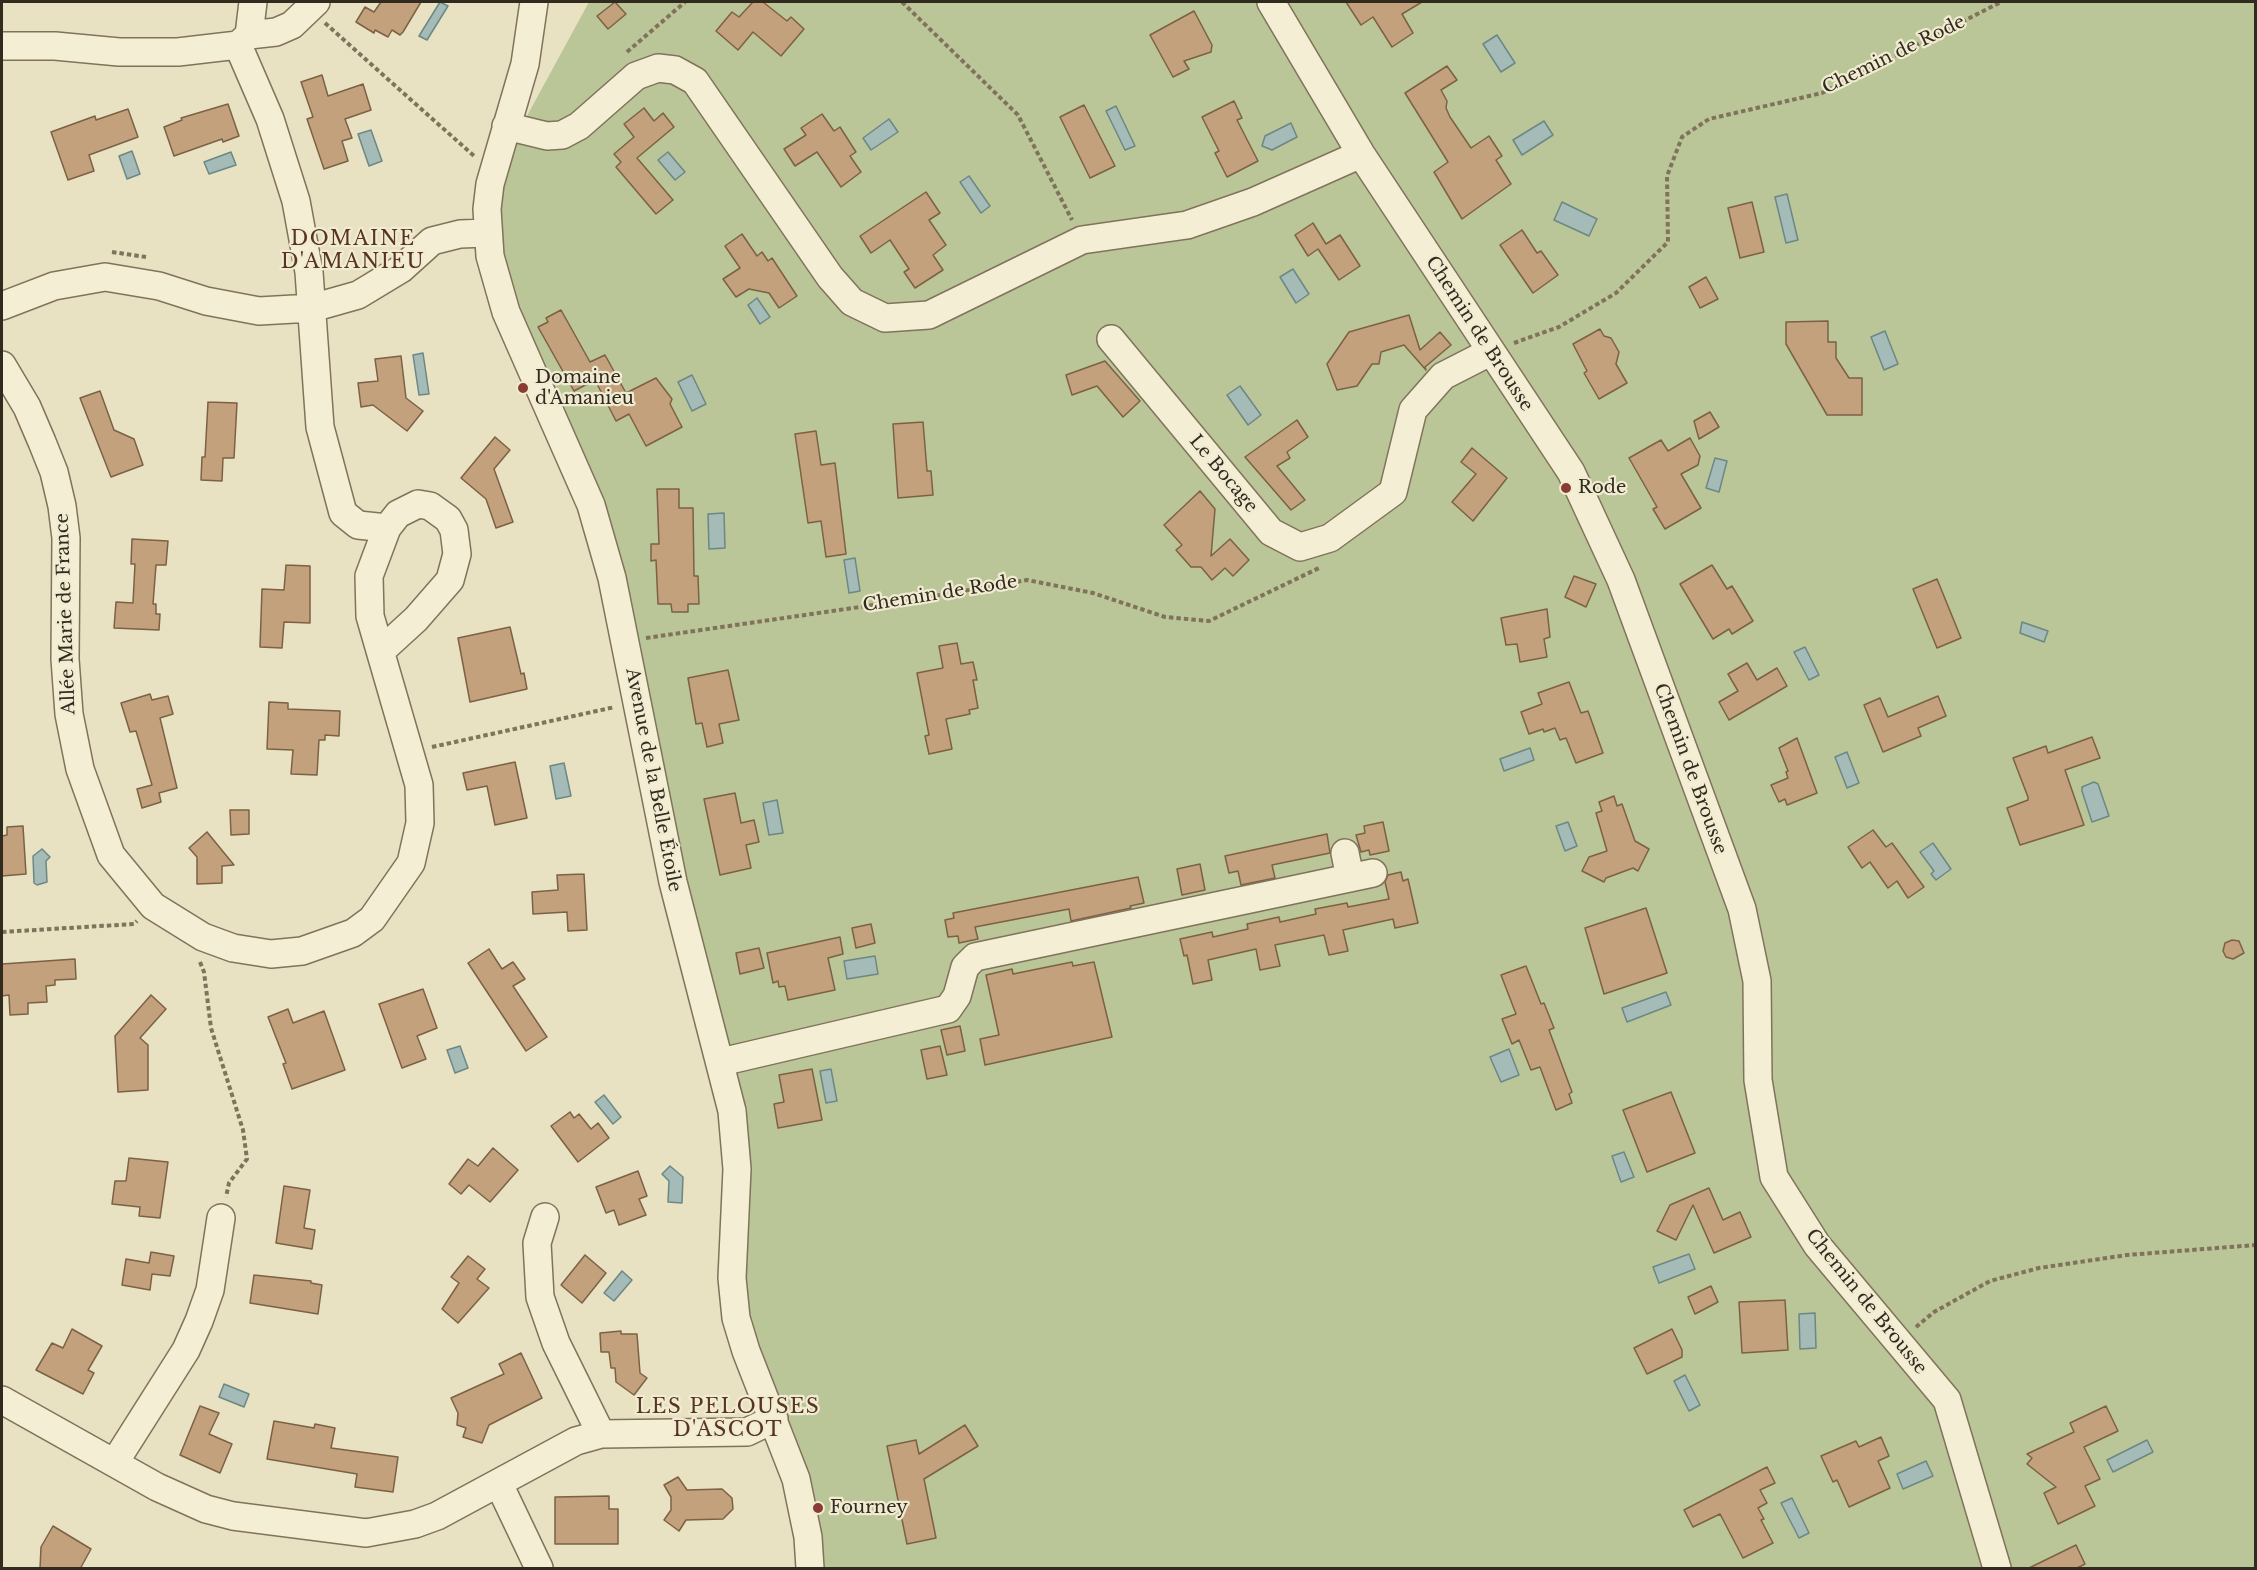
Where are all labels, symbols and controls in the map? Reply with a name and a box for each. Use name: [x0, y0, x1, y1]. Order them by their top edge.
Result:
street label: Chemin de Rode: [1819, 11, 1969, 99]
district label: DOMAINE D'AMANIEU: [281, 227, 425, 274]
street label: Chemin de Brousse: [1421, 252, 1537, 416]
place label: Domaine d'Amanieu: [535, 367, 634, 410]
marker: Domaine d'Amanieu: [516, 381, 530, 395]
street label: Le Bocage: [1184, 431, 1262, 517]
place label: Rode: [1578, 477, 1626, 499]
marker: Rode: [1559, 481, 1573, 495]
street label: Allée Marie de France: [52, 513, 80, 715]
street label: Chemin de Rode: [861, 571, 1019, 617]
street label: Avenue de la Belle Étoile: [621, 666, 685, 894]
street label: Chemin de Brousse: [1649, 681, 1731, 857]
street label: Chemin de Brousse: [1801, 1225, 1931, 1379]
district label: LES PELOUSES D'ASCOT: [636, 1395, 820, 1442]
place label: Fourney: [830, 1497, 908, 1519]
marker: Fourney: [811, 1501, 825, 1515]

